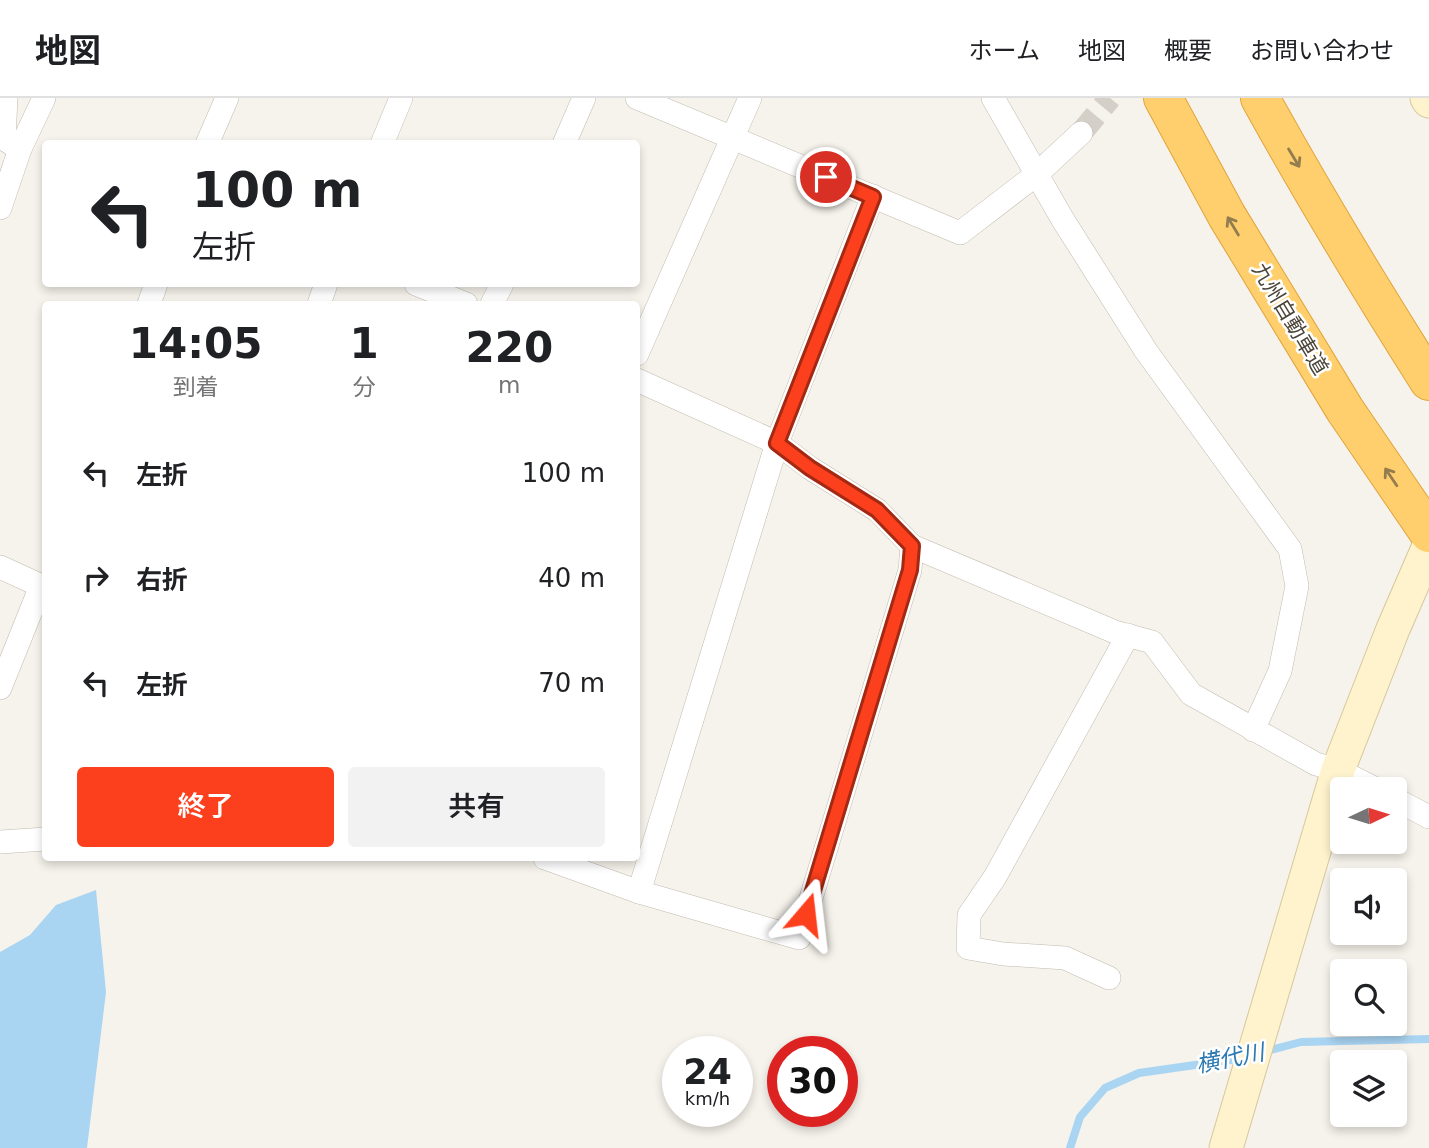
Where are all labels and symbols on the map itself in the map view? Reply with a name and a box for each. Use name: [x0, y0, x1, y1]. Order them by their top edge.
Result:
pin: [796, 147, 856, 207]
one-way arrow: [1287, 147, 1301, 167]
one-way arrow: [1226, 217, 1240, 237]
street label: 九州自動車道: [1247, 259, 1333, 379]
one-way arrow: [1383, 468, 1398, 487]
north arrow: [1330, 777, 1407, 854]
position arrow: [769, 877, 843, 951]
speed limit sign: 30: [767, 1036, 858, 1127]
water label: 横代川: [1194, 1038, 1269, 1077]

